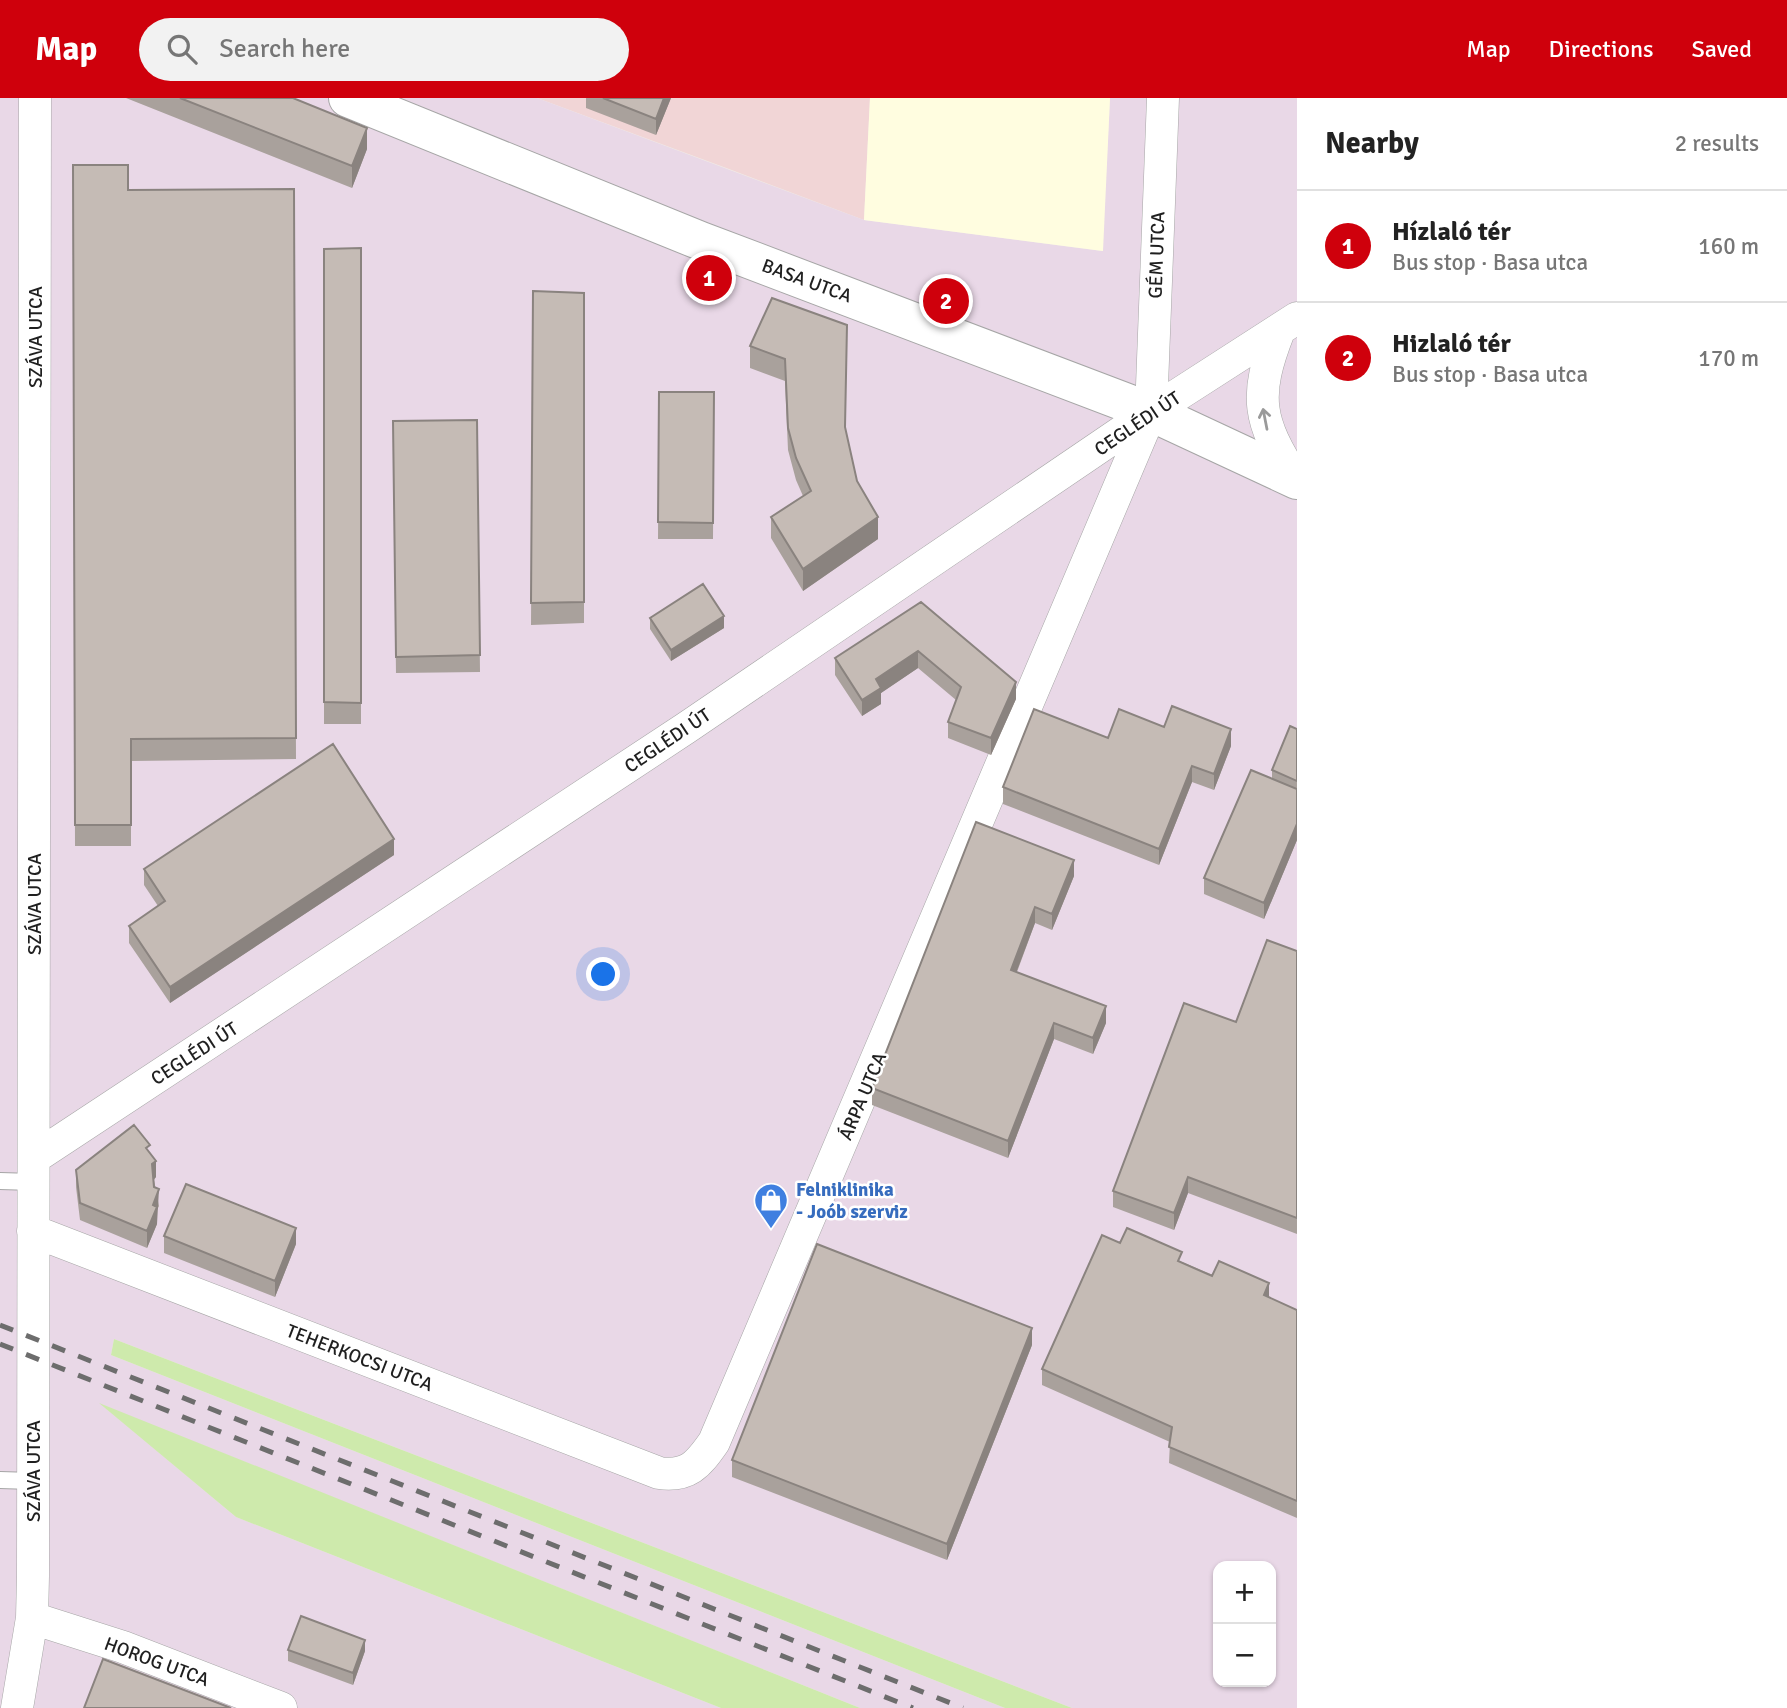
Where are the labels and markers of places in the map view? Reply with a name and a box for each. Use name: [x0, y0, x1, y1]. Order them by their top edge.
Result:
pin: 1: [686, 252, 732, 304]
pin: 2: [923, 275, 969, 327]
place label: Felniklinika - Joób szerviz: [796, 1178, 908, 1224]
shop icon: Felniklinika - Joób szerviz: [752, 1181, 790, 1230]

